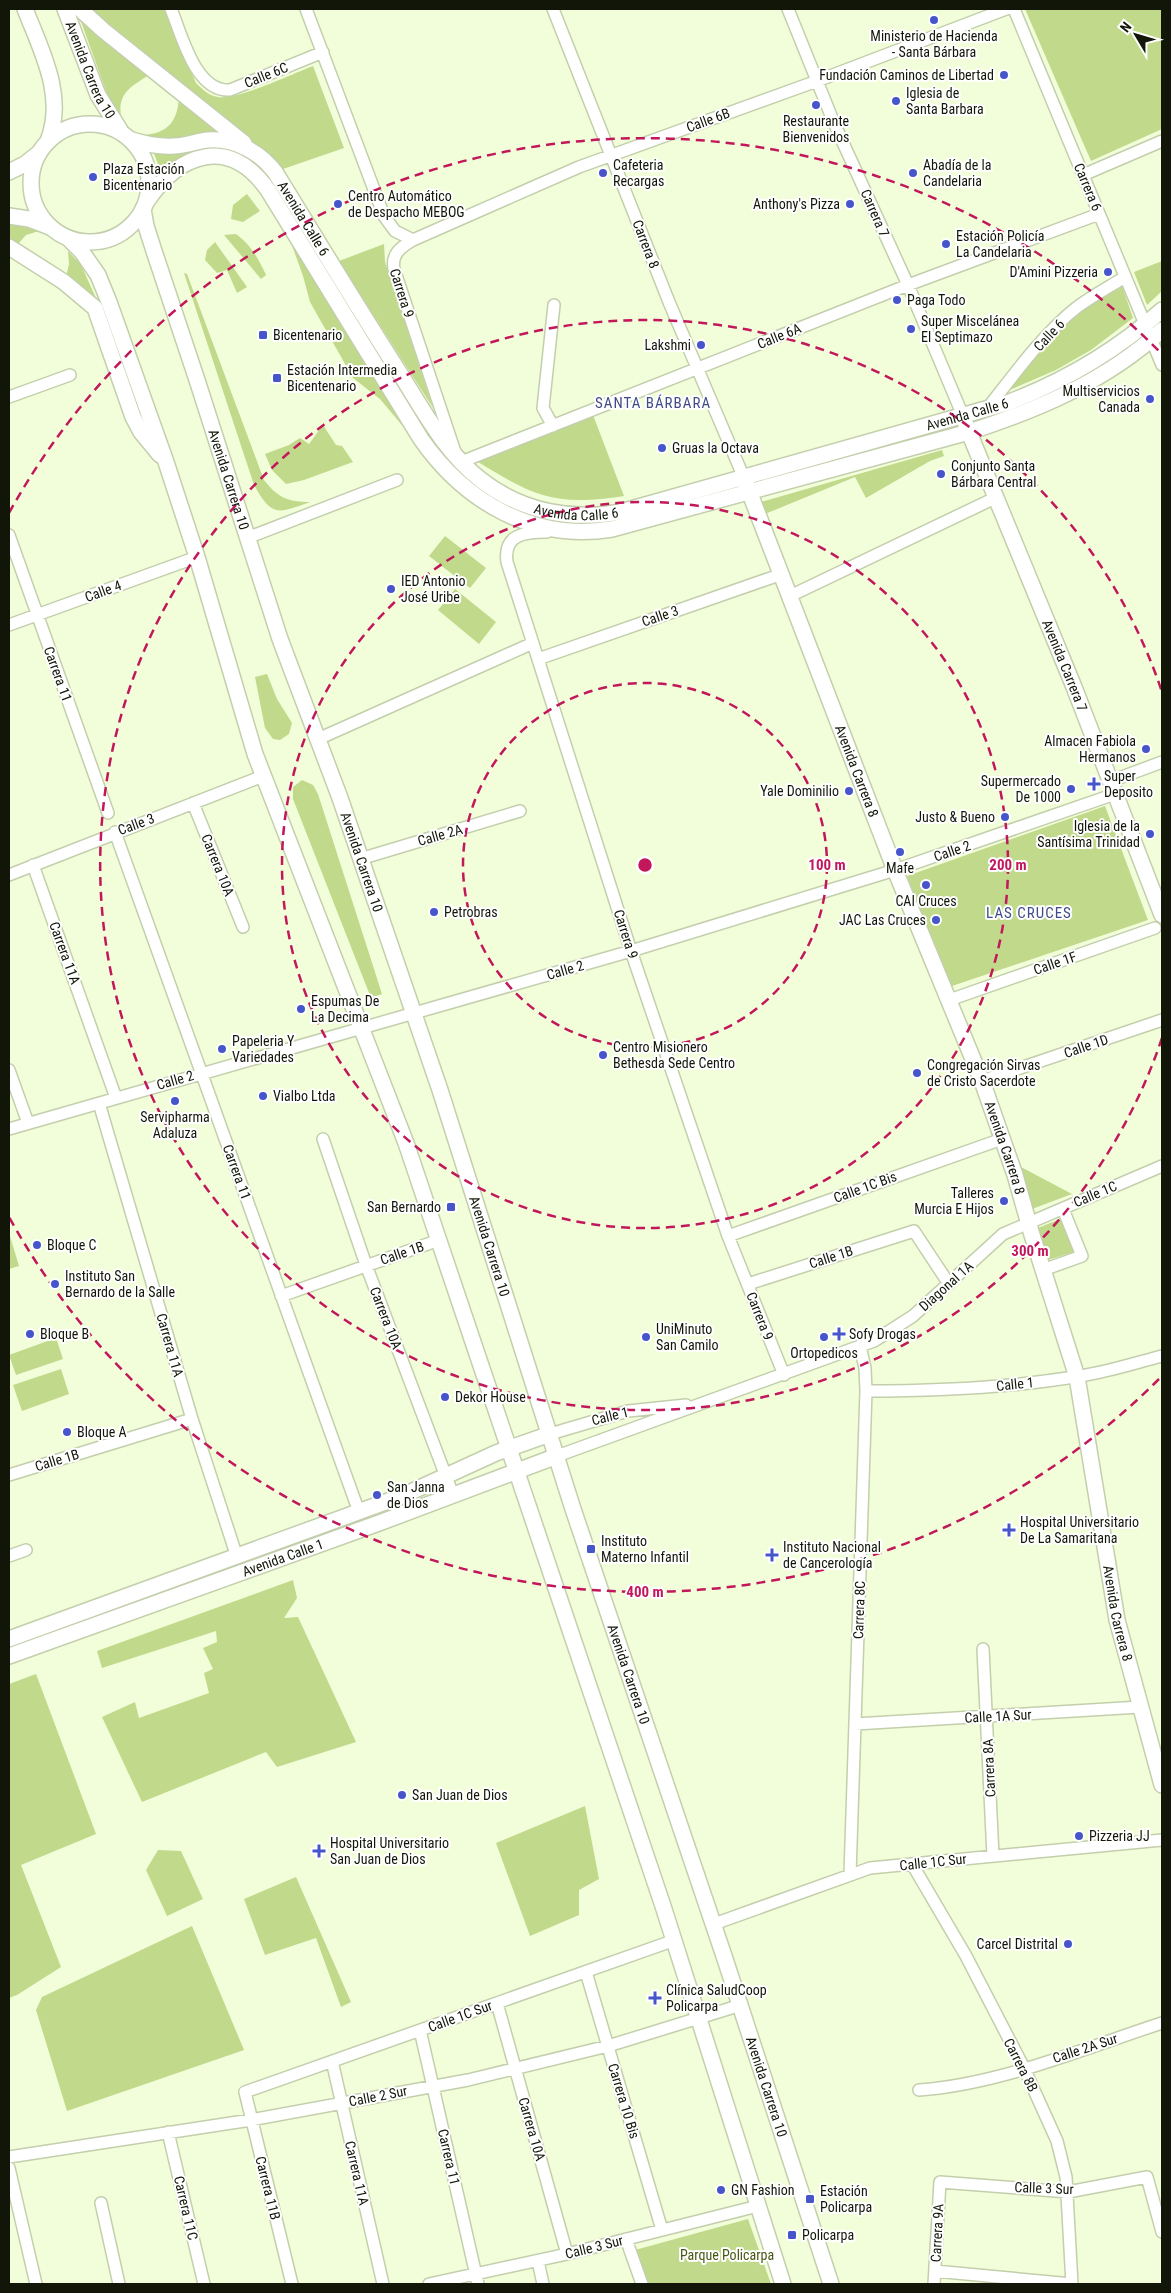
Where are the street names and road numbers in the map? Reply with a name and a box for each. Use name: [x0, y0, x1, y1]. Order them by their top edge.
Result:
street label: Avenida Carrera 10: [62, 19, 119, 121]
street label: Calle 6C: [242, 59, 290, 91]
street label: Calle 6B: [684, 105, 732, 135]
street label: Carrera 6: [1071, 161, 1105, 213]
street label: Avenida Calle 6: [275, 178, 333, 259]
street label: Carrera 7: [857, 187, 893, 239]
street label: Carrera 8: [629, 218, 663, 270]
street label: Carrera 9: [387, 267, 417, 319]
street label: Calle 6: [1030, 316, 1068, 354]
street label: Calle 6A: [755, 320, 803, 352]
street label: Avenida Calle 6: [924, 395, 1010, 433]
street label: Avenida Carrera 10: [205, 427, 252, 532]
street label: Avenida Calle 6: [532, 500, 620, 523]
street label: Calle 4: [83, 577, 124, 605]
street label: Calle 3: [640, 602, 680, 630]
street label: Avenida Carrera 7: [1039, 617, 1091, 714]
street label: Carrera 11: [41, 644, 75, 704]
street label: Avenida Carrera 8: [832, 723, 882, 819]
street label: Calle 3: [116, 810, 156, 838]
street label: Avenida Carrera 10: [337, 810, 386, 914]
street label: Calle 2A: [416, 821, 464, 849]
street label: Carrera 10A: [198, 832, 238, 898]
street label: Calle 2: [932, 837, 973, 865]
street label: Carrera 9: [611, 908, 641, 960]
street label: Carrera 11A: [46, 920, 84, 986]
street label: Calle 1F: [1031, 948, 1079, 978]
street label: Calle 2: [545, 957, 585, 983]
street label: Calle 1D: [1062, 1031, 1110, 1061]
street label: Calle 2: [155, 1067, 195, 1093]
street label: Avenida Carrera 8: [982, 1099, 1028, 1196]
street label: Carrera 11: [220, 1142, 254, 1202]
street label: Calle 1C Bis: [831, 1168, 899, 1206]
street label: Calle 1C: [1071, 1178, 1119, 1210]
street label: Avenida Carrera 10: [466, 1194, 513, 1299]
street label: Calle 1B: [378, 1238, 426, 1268]
street label: Calle 1B: [807, 1242, 855, 1272]
street label: Diagonal 1A: [916, 1258, 976, 1314]
street label: Carrera 10A: [367, 1285, 405, 1351]
street label: Carrera 9: [743, 1290, 777, 1342]
street label: Carrera 11A: [153, 1311, 187, 1379]
street label: Calle 1: [995, 1374, 1035, 1394]
street label: Calle 1: [590, 1404, 630, 1428]
street label: Calle 1B: [33, 1446, 81, 1474]
street label: Avenida Calle 1: [240, 1536, 325, 1579]
street label: Avenida Carrera 8: [1100, 1564, 1136, 1663]
street label: Carrera 8C: [850, 1580, 868, 1639]
street label: Avenida Carrera 10: [604, 1622, 653, 1726]
street label: Calle 1A Sur: [964, 1706, 1032, 1726]
street label: Carrera 8A: [979, 1738, 999, 1798]
street label: Calle 1C Sur: [899, 1851, 967, 1873]
street label: Calle 1C Sur: [426, 1997, 494, 2035]
street label: Calle 2A Sur: [1051, 2030, 1119, 2066]
street label: Avenida Carrera 10: [743, 2035, 790, 2139]
street label: Carrera 8B: [1001, 2035, 1041, 2095]
street label: Carrera 10 Bis: [605, 2061, 643, 2141]
street label: Calle 2 Sur: [347, 2082, 409, 2110]
street label: Carrera 10A: [515, 2095, 549, 2163]
street label: Carrera 11: [435, 2127, 463, 2187]
street label: Carrera 11A: [342, 2139, 372, 2207]
street label: Carrera 11B: [252, 2155, 284, 2221]
street label: Carrera 11C: [171, 2174, 201, 2242]
street label: Calle 3 Sur: [1014, 2179, 1074, 2197]
street label: Carrera 9A: [927, 2203, 947, 2263]
street label: Calle 3 Sur: [563, 2232, 625, 2262]

